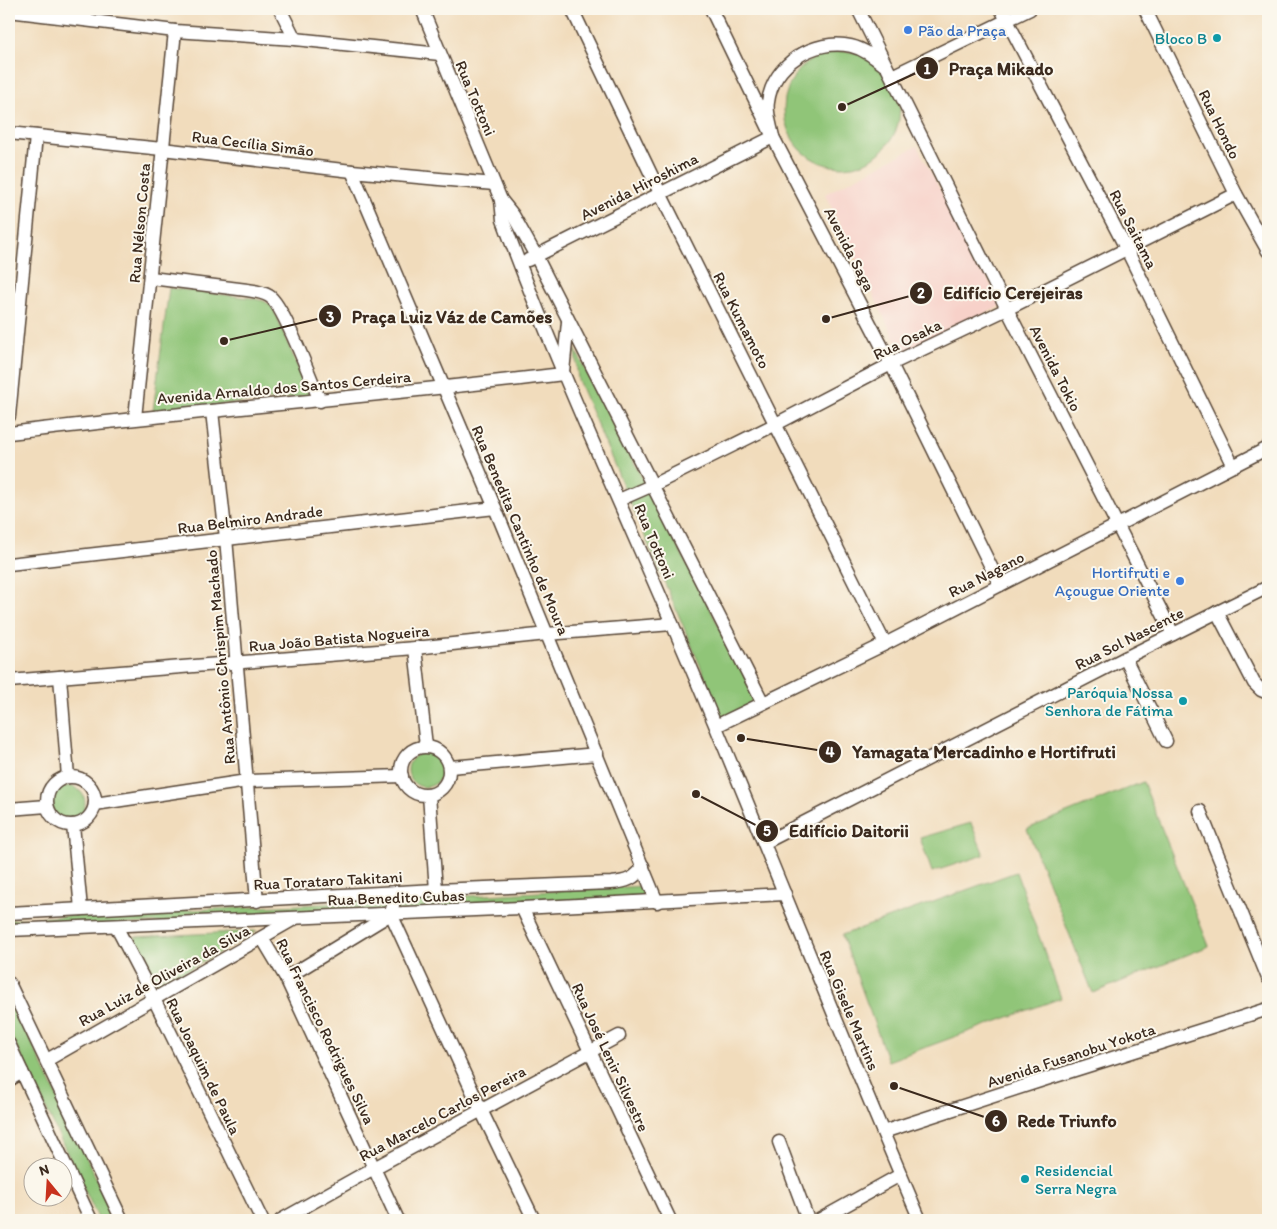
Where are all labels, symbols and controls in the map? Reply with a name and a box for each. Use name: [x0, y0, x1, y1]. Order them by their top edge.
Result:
place label: Pão da Praça: [918, 21, 1007, 40]
marker: Pão da Praça: [902, 24, 914, 36]
place label: Bloco B: [1155, 29, 1207, 48]
marker: Bloco B: [1211, 32, 1223, 44]
callout: Praça Mikado: [914, 52, 1063, 85]
street label: Rua Tottoni: [451, 58, 500, 139]
text: Praça Mikado: [949, 58, 1053, 80]
text: 1: [924, 60, 931, 78]
street label: Rua Hondo: [1195, 86, 1245, 162]
street label: Rua Cecília Simão: [191, 127, 315, 160]
street label: Avenida Hiroshima: [577, 148, 702, 224]
street label: Rua Nélson Costa: [125, 162, 154, 284]
street label: Rua Saitama: [1105, 186, 1162, 273]
street label: Avenida Saga: [820, 204, 879, 295]
street label: Rua Kumamoto: [709, 269, 774, 372]
callout: Edifício Cerejeiras: [909, 276, 1093, 309]
text: Edifício Cerejeiras: [943, 282, 1083, 304]
text: 2: [917, 284, 925, 302]
callout: Praça Luiz Váz de Camões: [317, 300, 562, 333]
text: Praça Luiz Váz de Camões: [352, 306, 552, 328]
text: 3: [326, 308, 334, 326]
street label: Rua Osaka: [870, 315, 945, 364]
street label: Avenida Tokio: [1026, 322, 1085, 415]
street label: Avenida Arnaldo dos Santos Cerdeira: [156, 367, 413, 408]
street label: Rua Benedita Cantinho de Moura: [468, 422, 574, 639]
street label: Rua Belmiro Andrade: [176, 501, 324, 538]
street label: Rua Tottoni: [630, 501, 679, 582]
street label: Rua Nagano: [945, 547, 1027, 602]
street label: Rua Antônio Chrispim Machado: [202, 549, 239, 765]
place label: Hortifruti e Açougue Oriente: [1055, 563, 1170, 600]
marker: Hortifruti e Açougue Oriente: [1174, 575, 1186, 587]
street label: Rua Sol Nascente: [1072, 603, 1187, 674]
street label: Rua João Batista Nogueira: [248, 621, 431, 656]
place label: Paróquia Nossa Senhora de Fátima: [1045, 683, 1174, 720]
marker: Paróquia Nossa Senhora de Fátima: [1177, 695, 1189, 707]
callout: Yamagata Mercadinho e Hortifruti: [817, 735, 1125, 768]
text: Yamagata Mercadinho e Hortifruti: [851, 741, 1116, 763]
text: 4: [825, 743, 835, 761]
callout: Edifício Daitorii: [754, 814, 919, 847]
text: Edifício Daitorii: [789, 820, 909, 842]
text: 5: [763, 822, 771, 840]
street label: Rua Torataro Takitani: [253, 867, 403, 894]
street label: Rua Benedito Cubas: [327, 886, 465, 909]
street label: Rua Luiz de Oliveira da Silva: [75, 920, 254, 1031]
street label: Rua Francisco Rodrigues Silva: [272, 935, 379, 1127]
street label: Rua Gisele Martins: [816, 947, 883, 1073]
street label: Rua José Lenir Silvestre: [568, 980, 653, 1134]
street label: Rua Joaquim de Paula: [162, 995, 245, 1138]
street label: Avenida Fusanobu Yokota: [985, 1019, 1158, 1092]
street label: Rua Marcelo Carlos Pereira: [356, 1061, 529, 1165]
callout: Rede Triunfo: [983, 1105, 1126, 1138]
text: Rede Triunfo: [1017, 1110, 1117, 1132]
text: 6: [992, 1112, 1000, 1130]
north arrow: [22, 1156, 72, 1206]
text: N: [37, 1161, 51, 1180]
place label: Residencial Serra Negra: [1035, 1161, 1118, 1198]
marker: Residencial Serra Negra: [1019, 1173, 1031, 1185]

